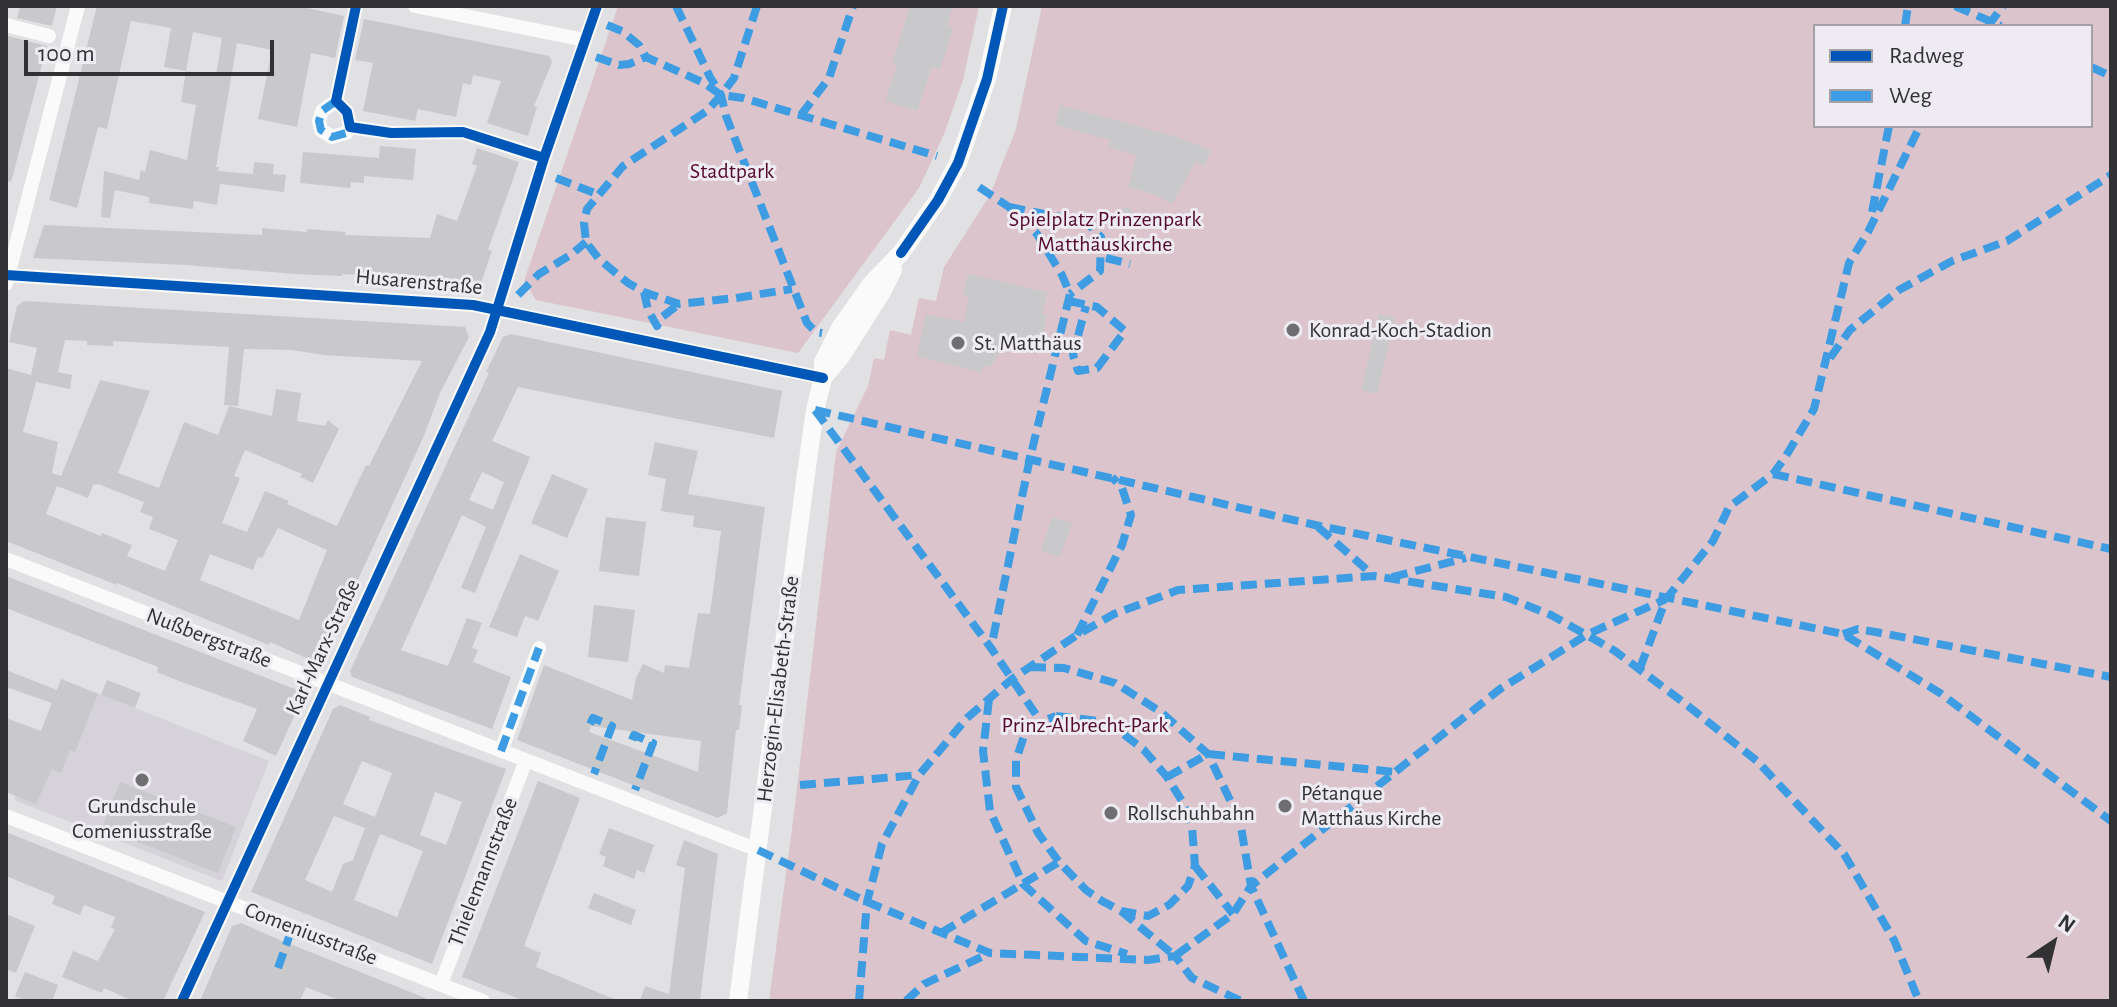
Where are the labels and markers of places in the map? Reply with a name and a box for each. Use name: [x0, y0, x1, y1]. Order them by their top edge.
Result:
place label: Konrad-Koch-Stadion: [1309, 317, 1492, 343]
marker: Konrad-Koch-Stadion: [1284, 321, 1302, 339]
place label: St. Matthäus: [974, 330, 1082, 356]
marker: St. Matthäus: [949, 334, 967, 352]
marker: Grundschule Comeniusstraße: [133, 771, 151, 789]
place label: Pétanque Matthäus Kirche: [1301, 780, 1441, 832]
place label: Grundschule Comeniusstraße: [72, 793, 212, 844]
marker: Pétanque Matthäus Kirche: [1276, 797, 1294, 815]
place label: Rollschuhbahn: [1127, 800, 1255, 826]
marker: Rollschuhbahn: [1102, 804, 1120, 822]

